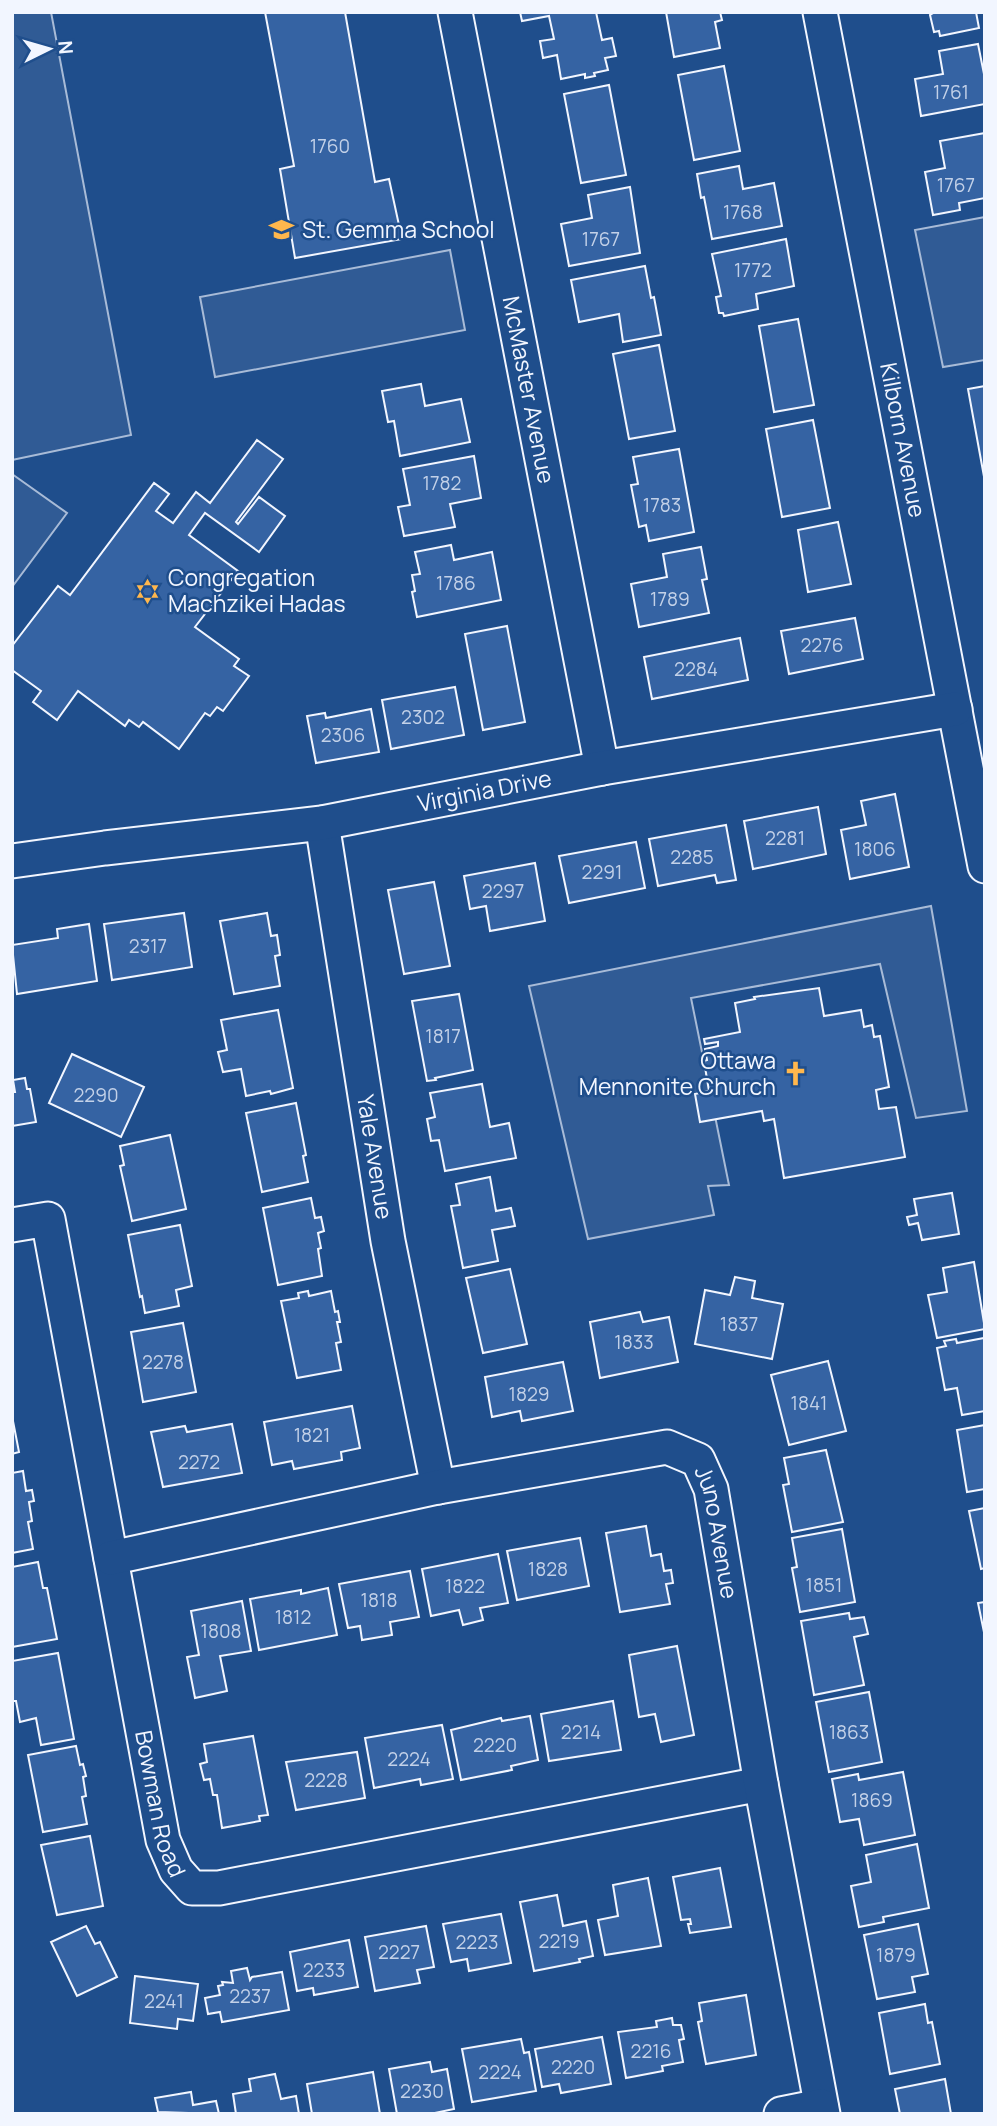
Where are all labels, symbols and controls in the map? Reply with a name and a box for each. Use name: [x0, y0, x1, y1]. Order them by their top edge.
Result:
north arrow: [14, 14, 84, 84]
text: N: [52, 40, 79, 55]
house number: 1761: [933, 79, 969, 105]
house number: 1760: [310, 133, 350, 159]
house number: 1767: [937, 172, 975, 198]
house number: 1768: [723, 199, 763, 225]
place label: St. Gemma School: [302, 213, 495, 245]
school or university icon: St. Gemma School: [268, 216, 296, 244]
house number: 1767: [582, 226, 620, 252]
house number: 1772: [734, 257, 772, 283]
street label: McMaster Avenue: [496, 293, 563, 486]
street label: Kilborn Avenue: [873, 360, 934, 520]
house number: 1782: [423, 470, 461, 496]
house number: 1783: [643, 492, 681, 518]
place label: Congregation Machzikei Hadas: [168, 561, 346, 619]
house number: 1786: [436, 570, 476, 596]
synagogue icon: Congregation Machzikei Hadas: [134, 577, 162, 605]
house number: 1789: [650, 586, 690, 612]
house number: 2276: [801, 632, 844, 658]
house number: 2284: [674, 656, 718, 682]
house number: 2302: [401, 704, 445, 730]
house number: 2306: [321, 722, 365, 748]
street label: Virginia Drive: [415, 761, 554, 819]
house number: 2281: [765, 825, 805, 851]
house number: 1806: [854, 836, 896, 862]
house number: 2285: [670, 844, 714, 870]
house number: 2291: [582, 859, 622, 885]
house number: 2297: [482, 878, 524, 904]
house number: 2317: [129, 933, 167, 959]
house number: 1817: [425, 1023, 461, 1049]
place label: Ottawa Mennonite Church: [579, 1044, 776, 1102]
church icon: Ottawa Mennonite Church: [782, 1060, 810, 1088]
house number: 2290: [73, 1082, 119, 1108]
street label: Yale Avenue: [350, 1092, 401, 1221]
house number: 1837: [720, 1311, 758, 1337]
house number: 1833: [614, 1329, 654, 1355]
house number: 2278: [142, 1349, 184, 1375]
house number: 1829: [508, 1381, 550, 1407]
house number: 1841: [790, 1390, 828, 1416]
house number: 1821: [294, 1422, 330, 1448]
house number: 2272: [178, 1449, 220, 1475]
street label: Juno Avenue: [688, 1460, 746, 1601]
house number: 1828: [528, 1556, 568, 1582]
house number: 1851: [806, 1572, 842, 1598]
house number: 1822: [445, 1573, 485, 1599]
house number: 1818: [361, 1587, 397, 1613]
house number: 1812: [275, 1604, 311, 1630]
house number: 1808: [200, 1618, 242, 1644]
house number: 2214: [561, 1719, 601, 1745]
house number: 1863: [829, 1719, 869, 1745]
street label: Bowman Road: [128, 1728, 194, 1882]
house number: 2220: [473, 1732, 517, 1758]
house number: 2224: [387, 1746, 431, 1772]
house number: 2228: [304, 1767, 348, 1793]
house number: 1869: [851, 1787, 893, 1813]
house number: 2219: [539, 1928, 579, 1954]
house number: 2223: [456, 1929, 499, 1955]
house number: 2227: [378, 1939, 420, 1965]
house number: 1879: [876, 1942, 916, 1968]
house number: 2233: [303, 1957, 345, 1983]
house number: 2237: [229, 1983, 271, 2009]
house number: 2241: [144, 1988, 184, 2014]
house number: 2216: [631, 2038, 671, 2064]
house number: 2220: [551, 2054, 595, 2080]
house number: 2224: [478, 2059, 522, 2085]
house number: 2230: [400, 2078, 444, 2104]

